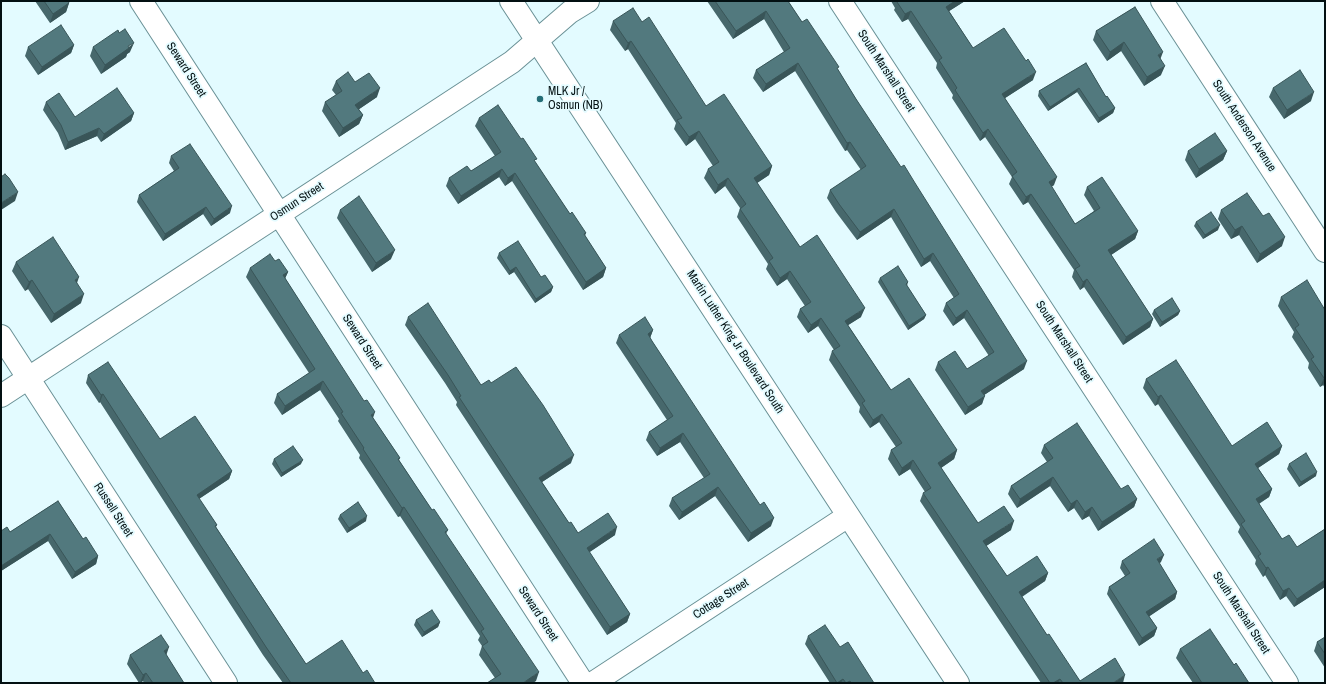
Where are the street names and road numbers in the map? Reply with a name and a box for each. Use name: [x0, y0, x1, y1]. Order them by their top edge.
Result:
street label: South Marshall Street: [854, 27, 918, 115]
street label: Seward Street: [163, 40, 209, 100]
street label: South Anderson Avenue: [1209, 77, 1279, 175]
street label: Osmun Street: [268, 179, 326, 225]
street label: Martin Luther King Jr Boulevard South: [683, 268, 787, 416]
street label: South Marshall Street: [1032, 298, 1096, 386]
street label: Seward Street: [339, 312, 385, 372]
street label: Russell Street: [90, 480, 136, 540]
street label: South Marshall Street: [1209, 569, 1273, 657]
street label: Cottage Street: [690, 576, 752, 622]
street label: Seward Street: [515, 584, 561, 644]

